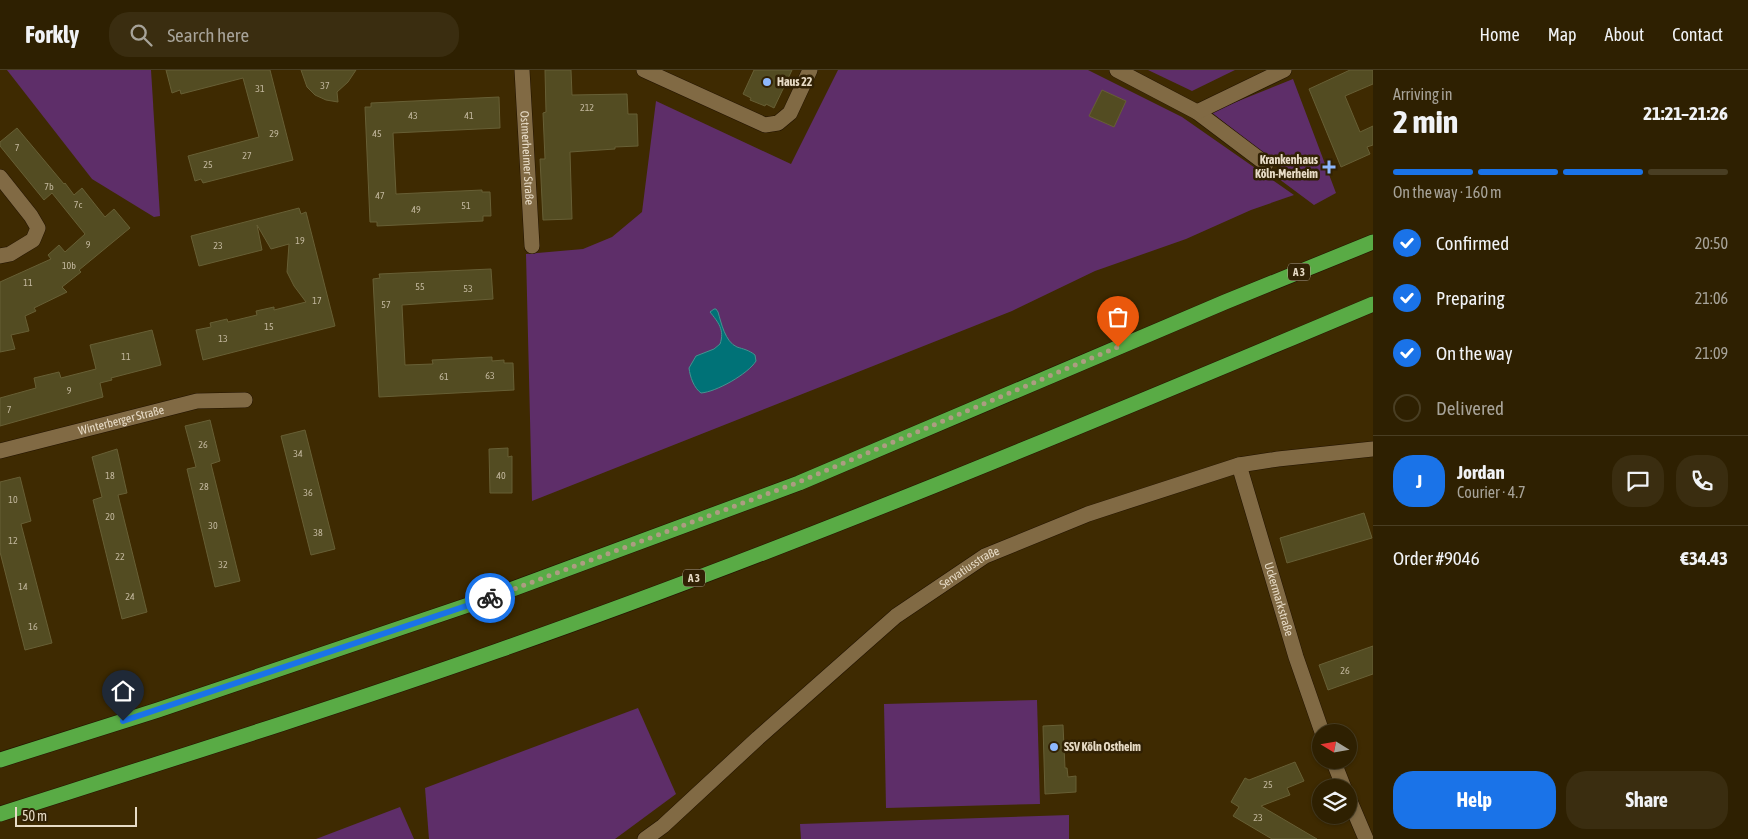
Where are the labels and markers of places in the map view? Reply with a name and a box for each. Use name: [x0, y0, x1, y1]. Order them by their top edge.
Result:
place label: Haus 22: [777, 75, 813, 89]
marker: Haus 22: [761, 76, 773, 88]
place label: Krankenhaus Köln-Merheim: [1255, 153, 1319, 181]
marker: Krankenhaus Köln-Merheim: [1322, 160, 1336, 174]
pin: [1097, 296, 1139, 347]
pin: [102, 670, 144, 721]
place label: SSV Köln Ostheim: [1064, 740, 1141, 754]
marker: SSV Köln Ostheim: [1048, 741, 1060, 753]

